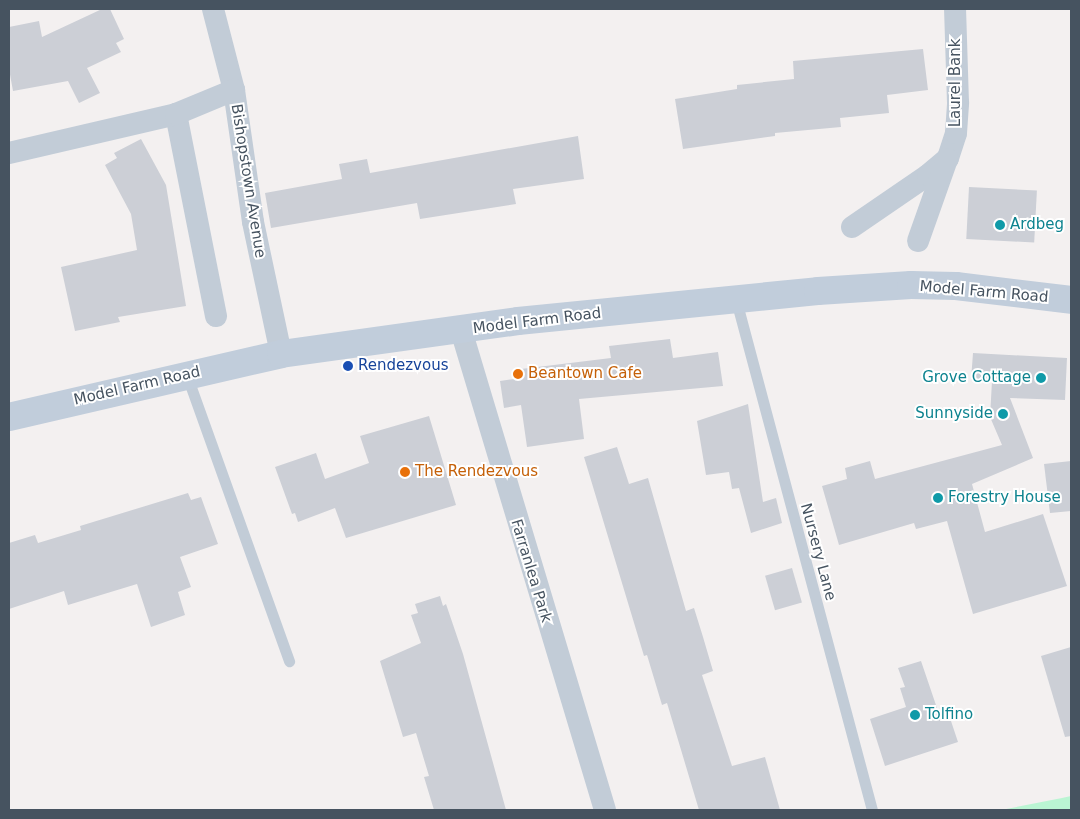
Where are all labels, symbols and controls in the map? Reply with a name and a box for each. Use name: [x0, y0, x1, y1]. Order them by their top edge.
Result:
street label: Laurel Bank: [947, 39, 965, 127]
street label: Bishopstown Avenue: [227, 103, 269, 259]
place label: Ardbeg: [1010, 216, 1064, 234]
marker: Ardbeg: [994, 219, 1006, 231]
street label: Model Farm Road: [919, 277, 1049, 307]
street label: Model Farm Road: [472, 304, 602, 338]
place label: Rendezvous: [358, 357, 448, 375]
marker: Rendezvous: [342, 360, 354, 372]
street label: Model Farm Road: [72, 363, 202, 409]
place label: Beantown Cafe: [528, 365, 642, 383]
marker: Beantown Cafe: [512, 368, 524, 380]
place label: Grove Cottage: [922, 369, 1031, 387]
marker: Grove Cottage: [1035, 372, 1047, 384]
place label: Sunnyside: [915, 405, 993, 423]
marker: Sunnyside: [997, 408, 1009, 420]
place label: The Rendezvous: [415, 463, 538, 481]
marker: The Rendezvous: [399, 466, 411, 478]
place label: Forestry House: [948, 489, 1061, 507]
marker: Forestry House: [932, 492, 944, 504]
street label: Nursery Lane: [796, 501, 840, 603]
street label: Farranlea Park: [507, 517, 555, 625]
place label: Tolfino: [925, 706, 973, 724]
marker: Tolfino: [909, 709, 921, 721]

